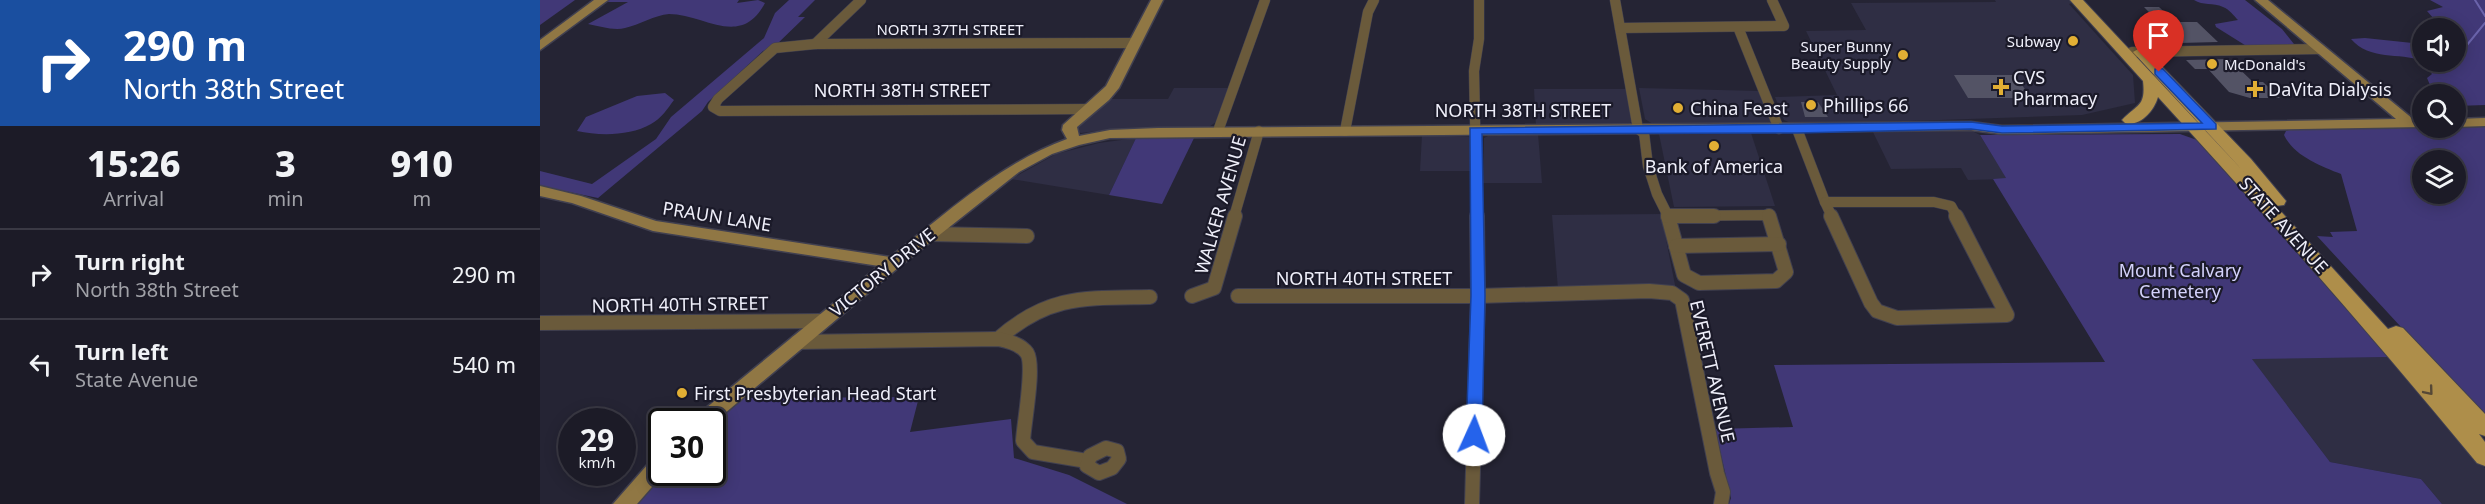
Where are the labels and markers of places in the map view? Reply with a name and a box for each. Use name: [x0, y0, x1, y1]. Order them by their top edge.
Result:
pin: [2133, 10, 2184, 72]
place label: Subway: [2007, 31, 2061, 51]
marker: Subway: [2066, 34, 2080, 48]
place label: Super Bunny Beauty Supply: [1791, 36, 1891, 73]
marker: Super Bunny Beauty Supply: [1896, 48, 1910, 62]
place label: McDonald's: [2224, 54, 2306, 74]
marker: McDonald's: [2205, 57, 2219, 71]
place label: CVS Pharmacy: [2013, 65, 2098, 110]
place label: DaVita Dialysis: [2268, 77, 2392, 101]
marker: CVS Pharmacy: [1994, 80, 2008, 94]
marker: DaVita Dialysis: [2246, 80, 2264, 98]
place label: Phillips 66: [1823, 93, 1909, 117]
place label: China Feast: [1690, 96, 1788, 120]
marker: Phillips 66: [1804, 98, 1818, 112]
marker: China Feast: [1671, 101, 1685, 115]
marker: Bank of America: [1707, 139, 1721, 153]
place label: Bank of America: [1645, 154, 1783, 178]
place label: First Presbyterian Head Start: [694, 381, 937, 405]
marker: First Presbyterian Head Start: [675, 386, 689, 400]

